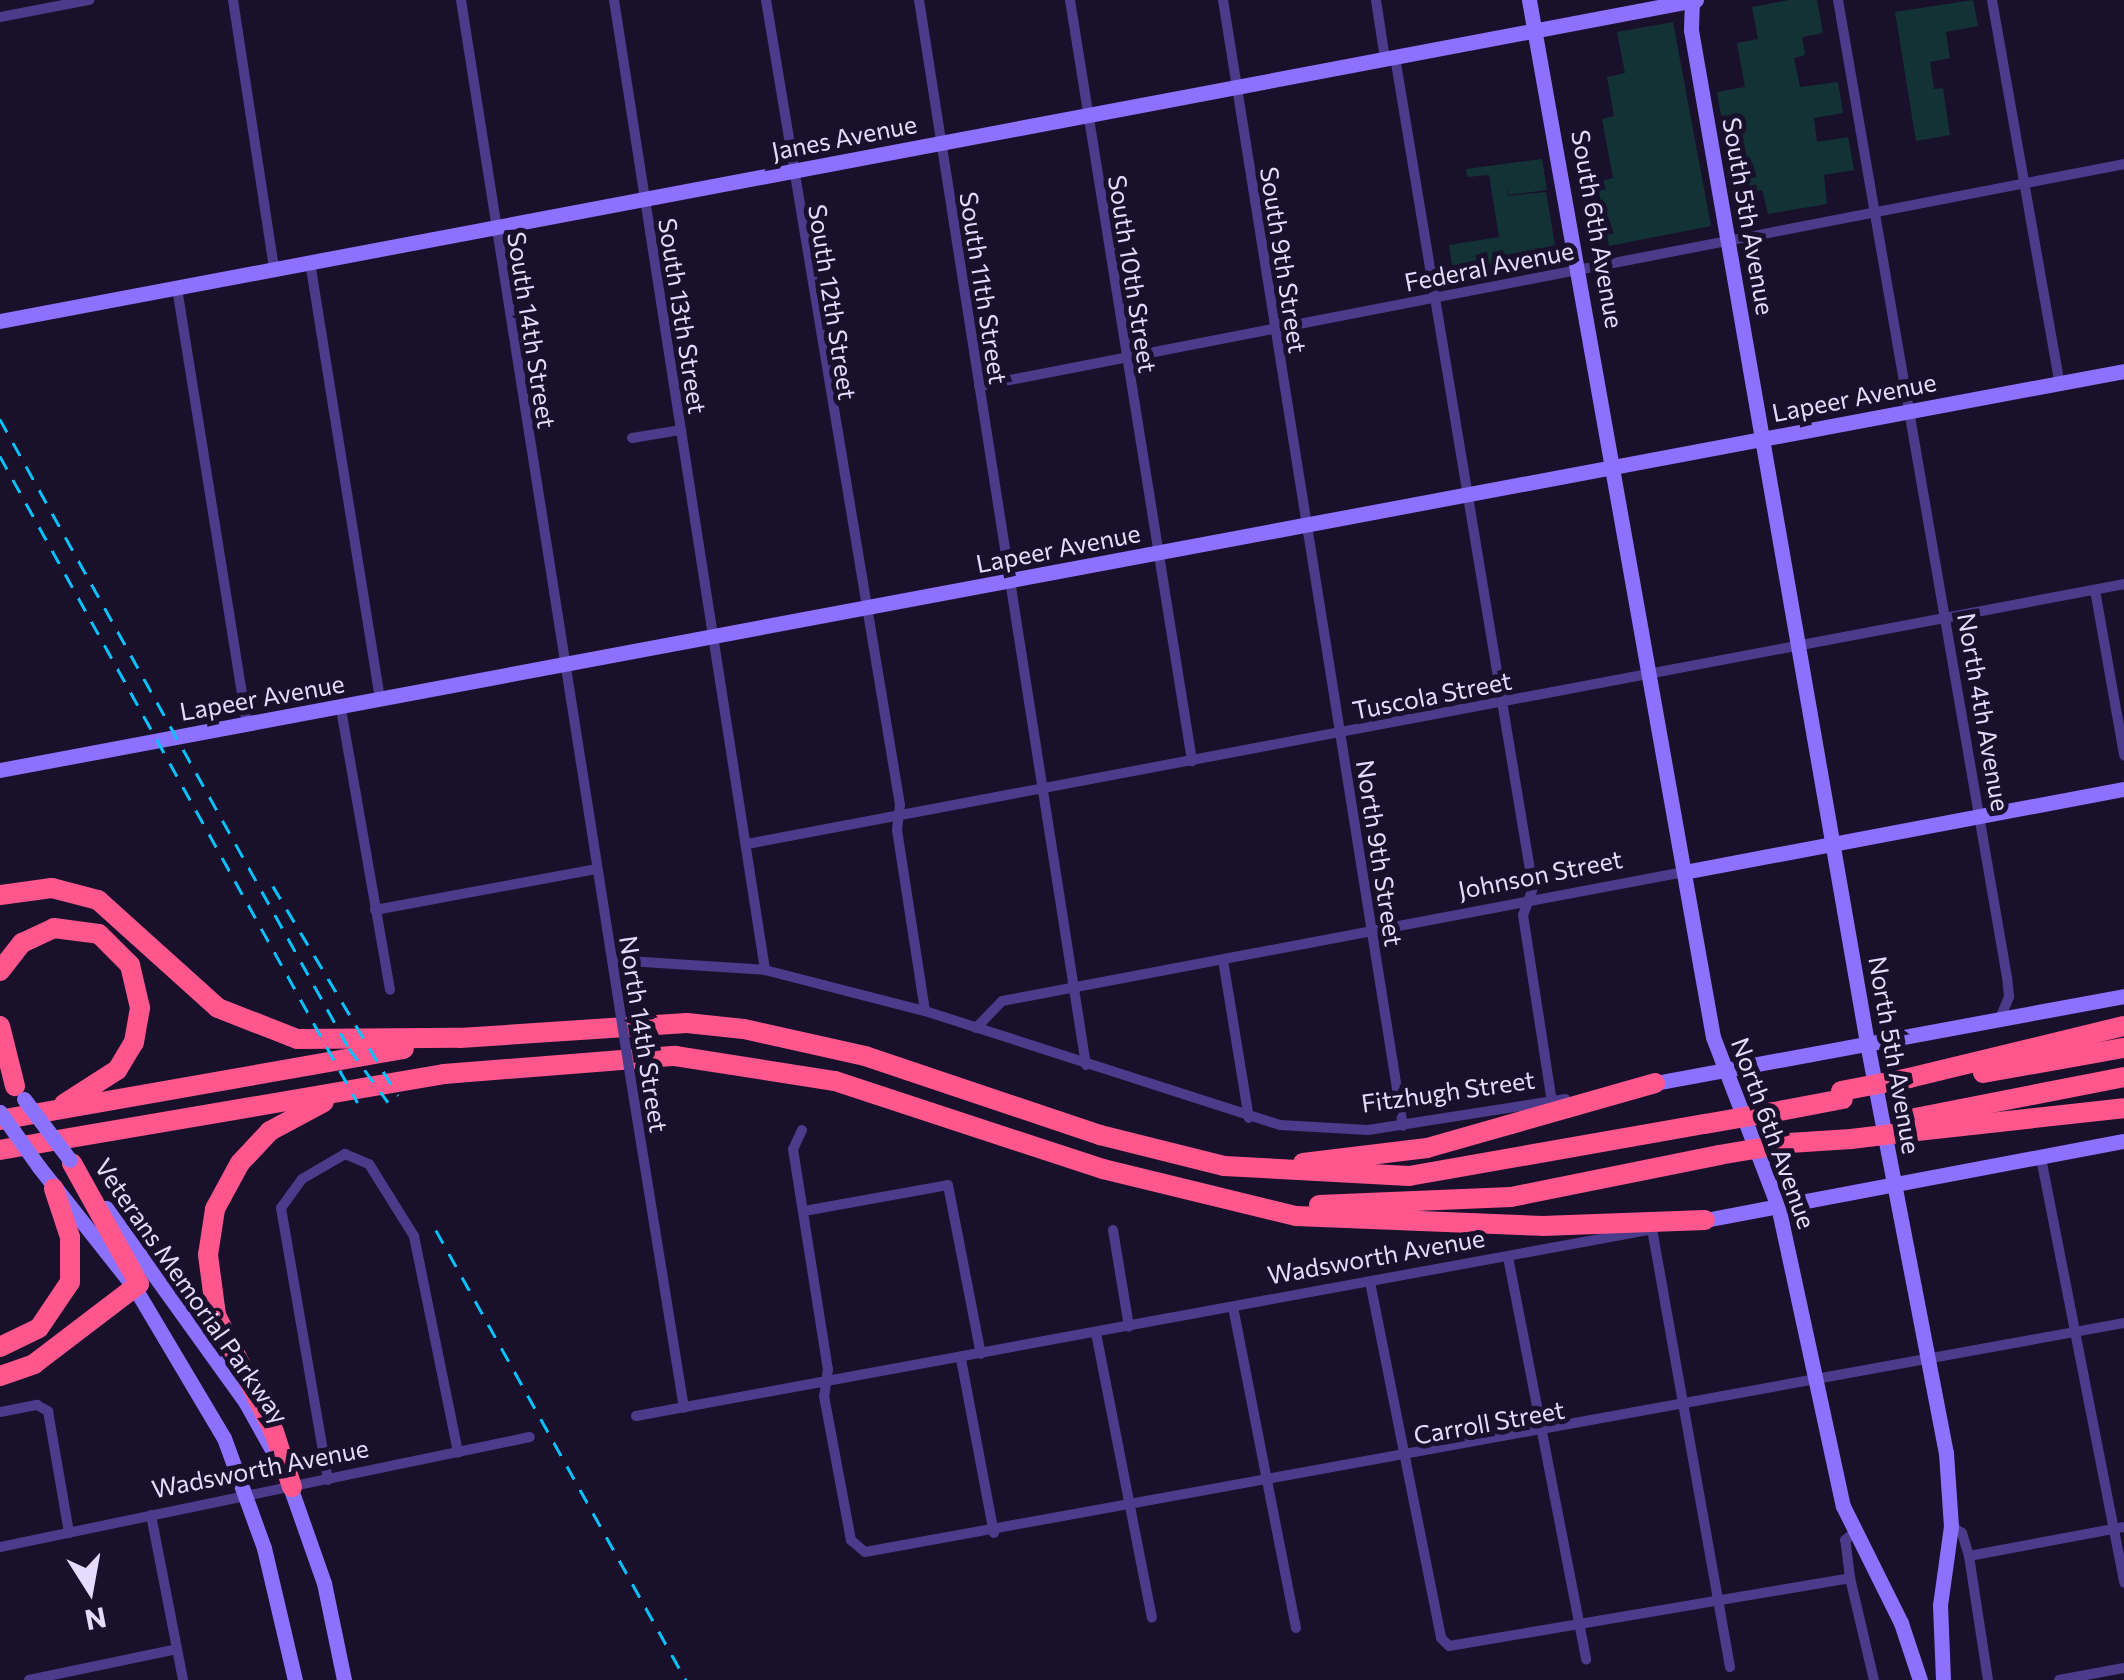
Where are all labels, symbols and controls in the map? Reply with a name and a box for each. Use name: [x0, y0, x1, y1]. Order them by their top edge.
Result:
street label: Janes Avenue: [769, 108, 919, 166]
street label: South 5th Avenue: [1717, 115, 1781, 317]
street label: South 6th Avenue: [1566, 128, 1630, 330]
street label: South 9th Street: [1254, 165, 1314, 355]
street label: South 10th Street: [1103, 173, 1163, 375]
street label: South 11th Street: [954, 190, 1014, 386]
street label: South 12th Street: [803, 202, 863, 402]
street label: South 13th Street: [653, 216, 713, 416]
street label: South 14th Street: [502, 230, 562, 430]
street label: Federal Avenue: [1402, 235, 1576, 297]
street label: Lapeer Avenue: [1769, 366, 1939, 428]
street label: Lapeer Avenue: [973, 517, 1143, 579]
street label: North 4th Avenue: [1952, 611, 2016, 813]
street label: Tuscola Street: [1350, 665, 1514, 725]
street label: Lapeer Avenue: [177, 668, 347, 726]
street label: North 9th Street: [1350, 758, 1410, 948]
street label: Johnson Street: [1455, 843, 1625, 905]
street label: North 14th Street: [614, 933, 674, 1135]
street label: North 5th Avenue: [1863, 954, 1927, 1156]
street label: North 6th Avenue: [1726, 1033, 1822, 1233]
street label: Fitzhugh Street: [1359, 1064, 1537, 1118]
street label: Veterans Memorial Parkway: [89, 1152, 295, 1430]
street label: Wadsworth Avenue: [1265, 1222, 1487, 1290]
street label: Carroll Street: [1411, 1394, 1567, 1450]
street label: Wadsworth Avenue: [149, 1432, 371, 1504]
north arrow: [40, 1540, 140, 1640]
text: N: [82, 1601, 109, 1638]

